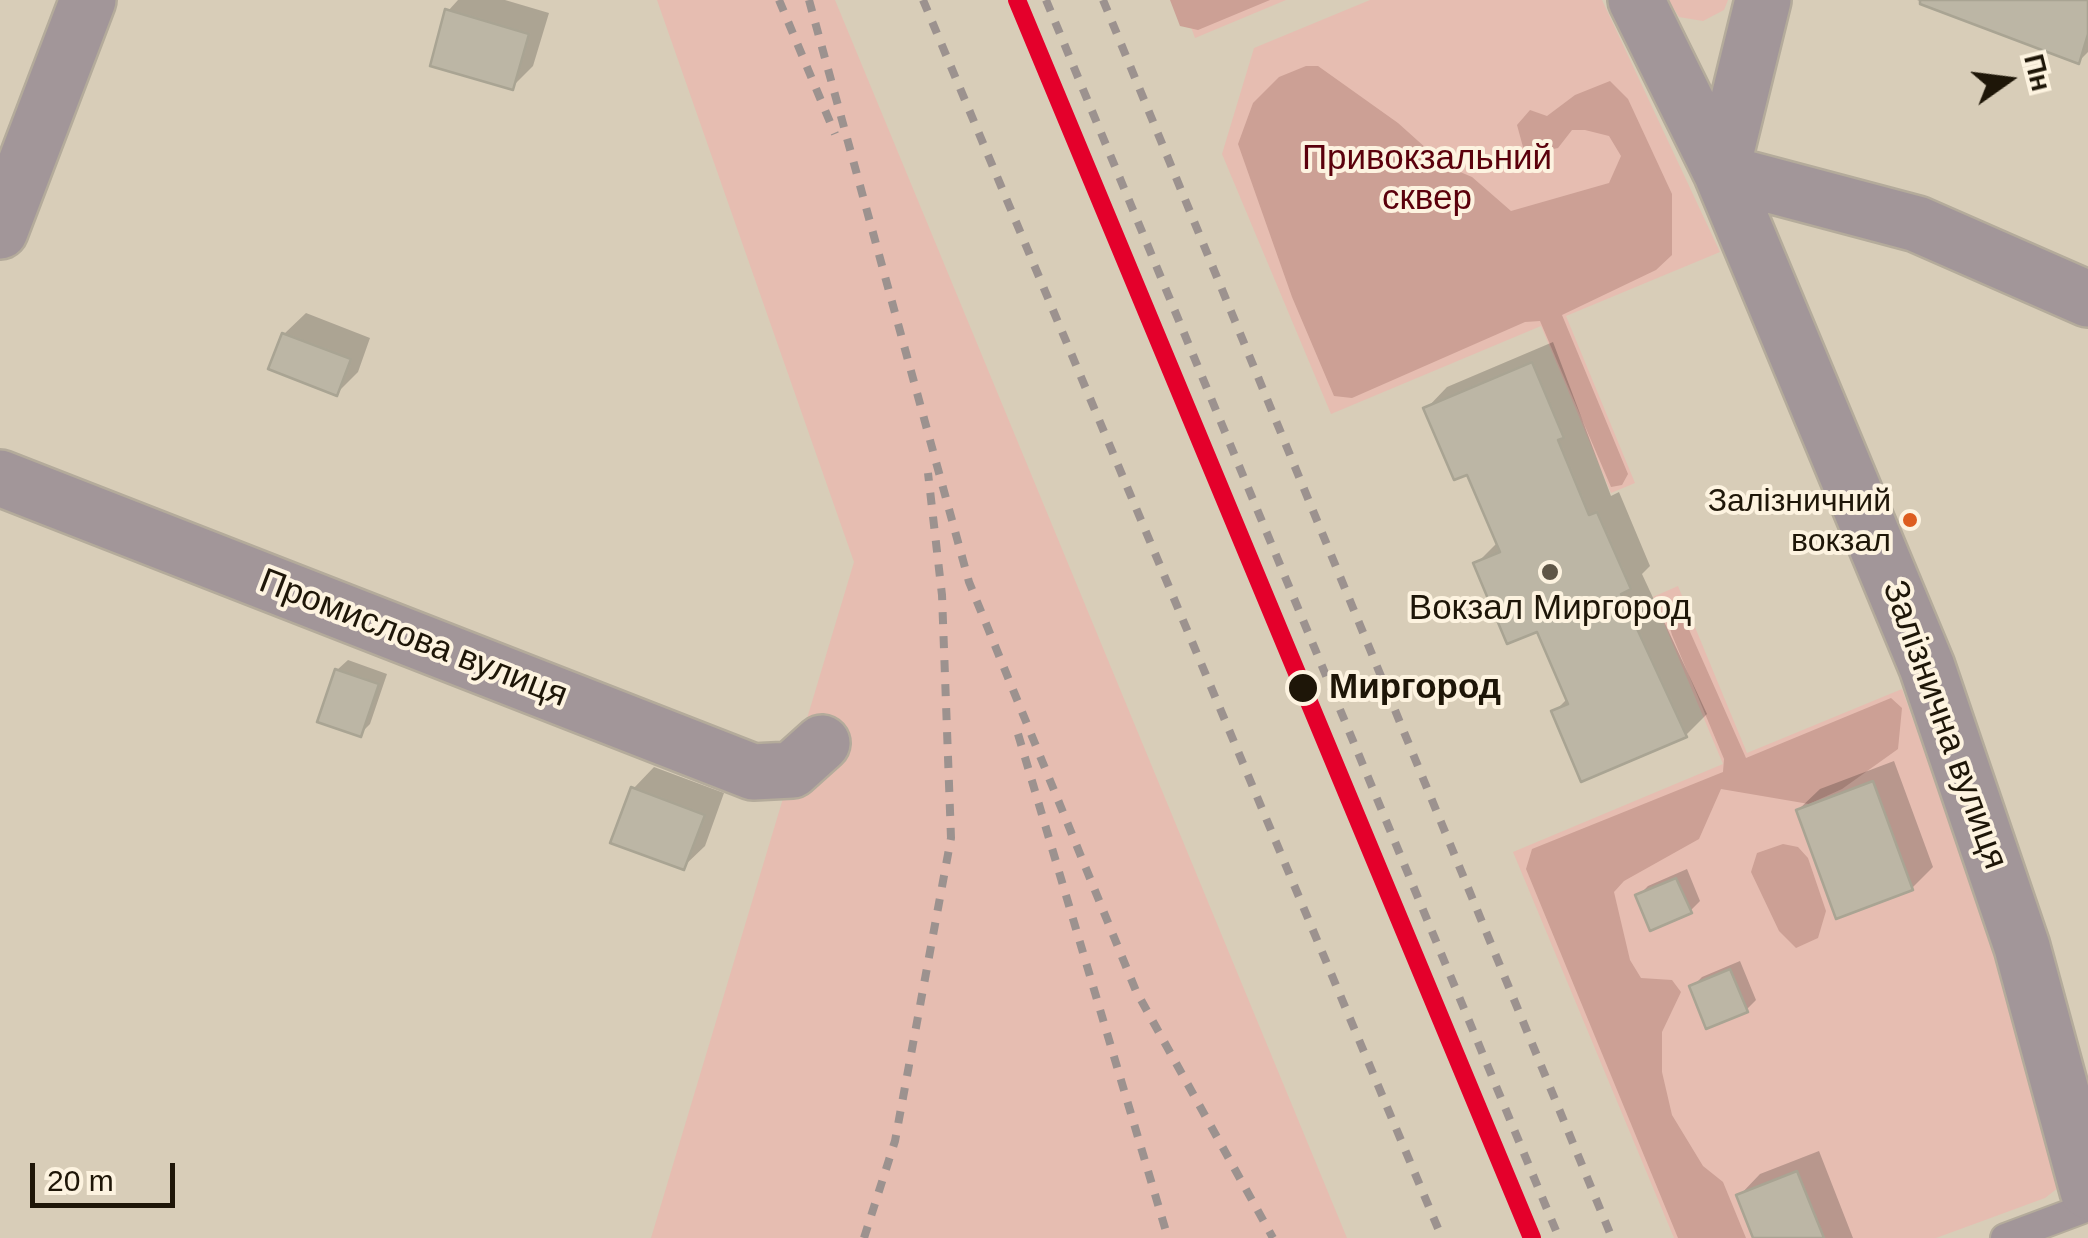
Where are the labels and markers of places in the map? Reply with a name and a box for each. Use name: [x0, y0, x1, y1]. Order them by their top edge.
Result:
place label: Залізничний вокзал: [1708, 483, 1891, 558]
marker: Залізничний вокзал: [1900, 510, 1920, 530]
marker: Вокзал Миргород: [1539, 561, 1561, 583]
place label: Вокзал Миргород: [1409, 588, 1691, 630]
place label: Миргород: [1329, 667, 1501, 709]
marker: Миргород: [1286, 671, 1320, 705]

